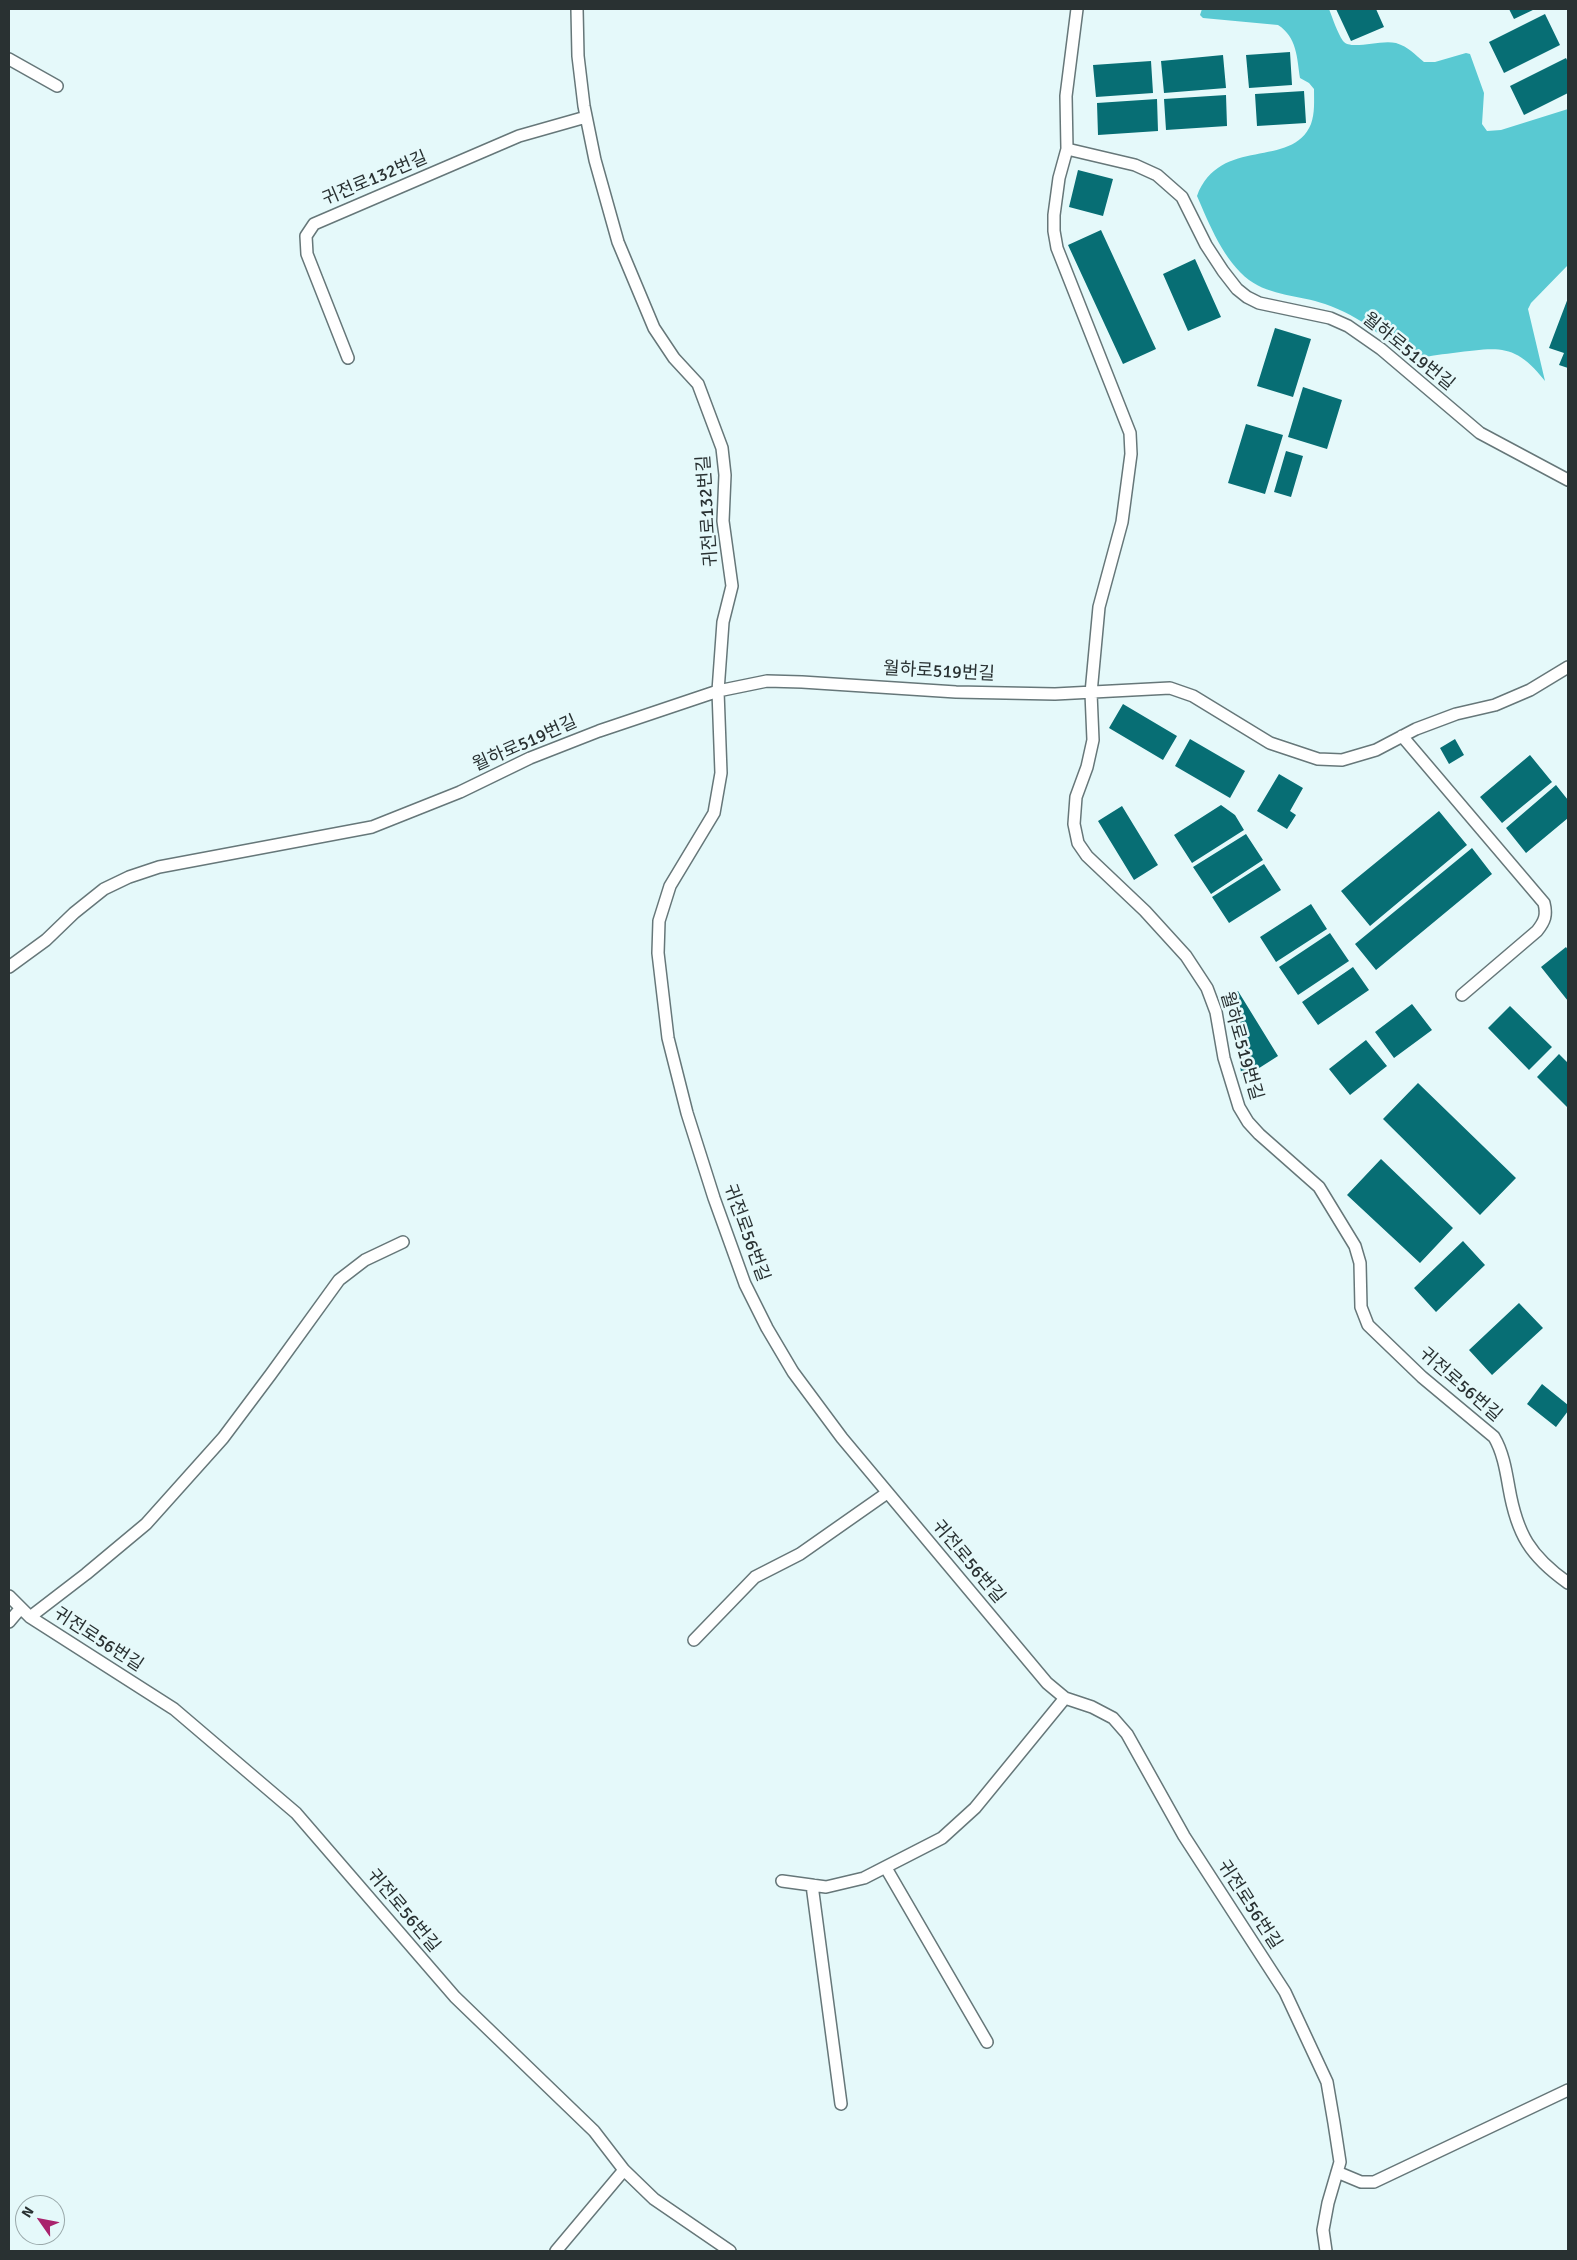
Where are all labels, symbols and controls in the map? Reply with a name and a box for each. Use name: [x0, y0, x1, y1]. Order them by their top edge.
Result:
street label: 귀전로132번길: [319, 147, 431, 211]
street label: 월하로519번길: [1358, 308, 1458, 396]
street label: 귀전로132번길: [693, 454, 723, 568]
street label: 월하로519번길: [883, 658, 995, 686]
street label: 월하로519번길: [469, 711, 581, 777]
street label: 월하로519번길: [1215, 989, 1267, 1103]
street label: 귀전로56번길: [718, 1181, 774, 1285]
street label: 귀전로56번길: [1414, 1343, 1506, 1427]
street label: 귀전로56번길: [927, 1516, 1009, 1608]
street label: 귀전로56번길: [49, 1603, 147, 1677]
street label: 귀전로56번길: [1212, 1856, 1286, 1954]
street label: 귀전로56번길: [362, 1865, 444, 1957]
north arrow: [15, 2195, 65, 2245]
text: N: [18, 2203, 38, 2221]

